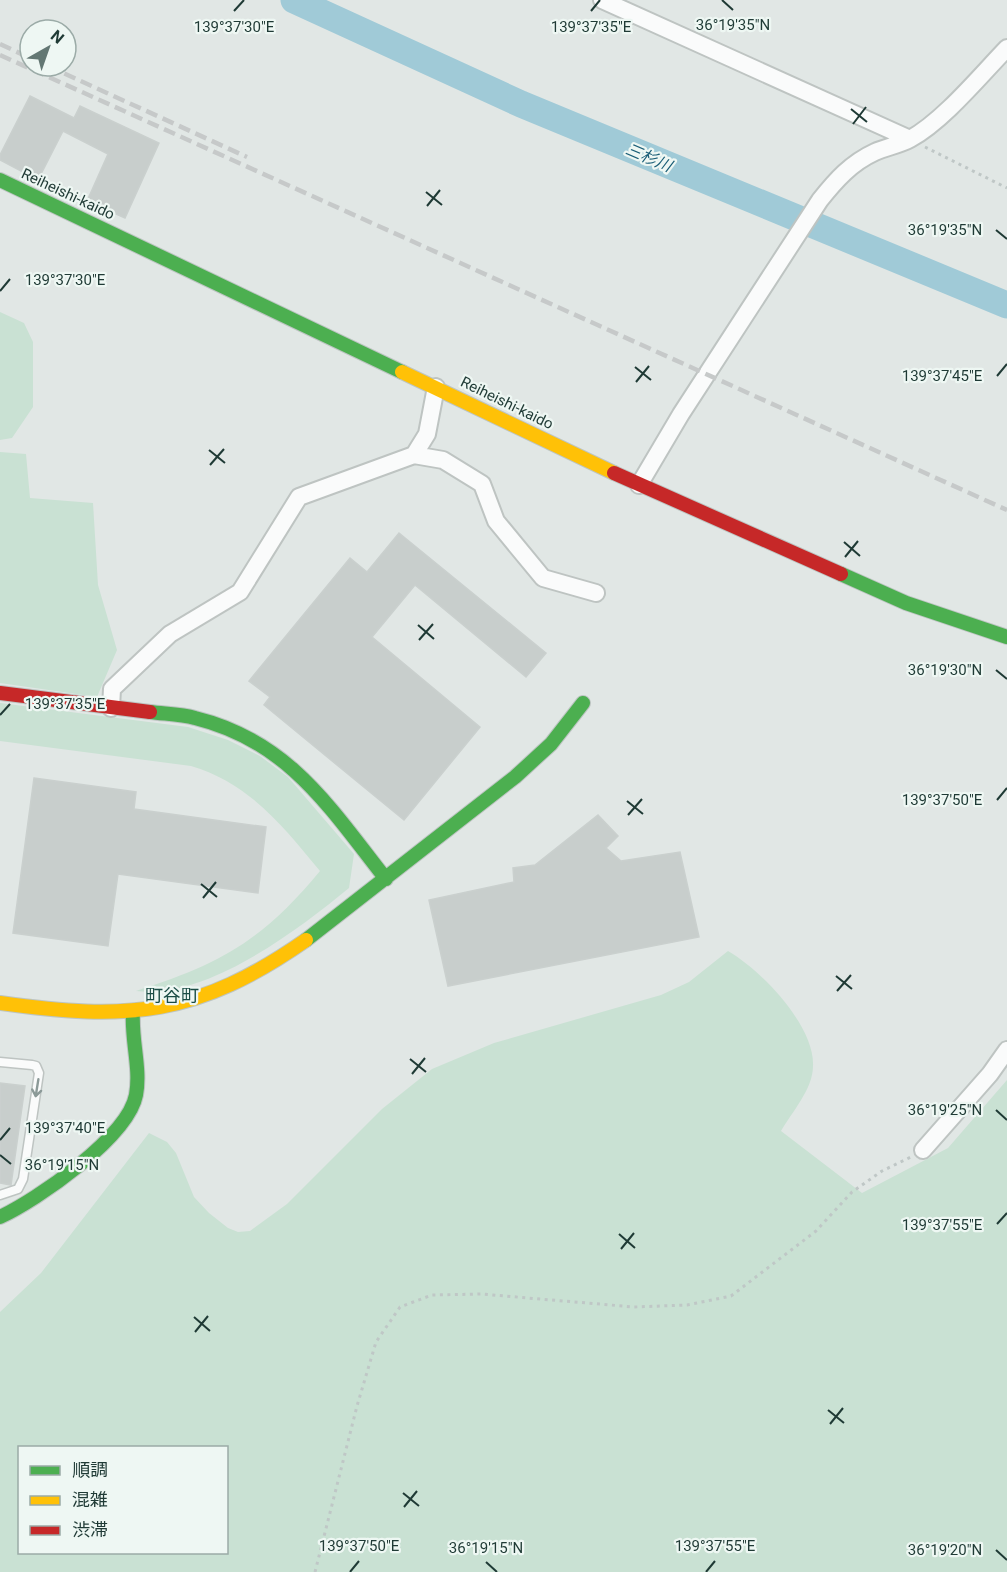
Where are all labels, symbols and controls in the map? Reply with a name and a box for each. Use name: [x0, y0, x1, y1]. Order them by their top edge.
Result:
text: 36°19'35"N: [696, 16, 770, 34]
north arrow: [18, 18, 78, 78]
text: 139°37'30"E: [194, 18, 275, 36]
text: 139°37'35"E: [551, 18, 632, 36]
text: N: [47, 26, 68, 48]
water label: 三杉川: [623, 139, 676, 176]
street label: Reiheishi-kaido: [18, 165, 118, 223]
text: 36°19'35"N: [908, 221, 982, 239]
text: 139°37'30"E: [25, 271, 106, 289]
text: 139°37'45"E: [902, 367, 983, 385]
street label: Reiheishi-kaido: [458, 373, 556, 433]
text: 36°19'30"N: [908, 661, 982, 679]
text: 139°37'35"E: [25, 695, 106, 713]
text: 139°37'50"E: [902, 791, 983, 809]
district label: 町谷町: [145, 985, 199, 1006]
one-way arrow: [31, 1077, 42, 1097]
text: 36°19'25"N: [908, 1101, 982, 1119]
text: 139°37'40"E: [25, 1119, 106, 1137]
text: 36°19'15"N: [25, 1156, 99, 1174]
text: 139°37'55"E: [902, 1216, 983, 1234]
legend: [18, 1446, 228, 1554]
text: 順調: [72, 1459, 108, 1480]
text: 混雑: [72, 1489, 108, 1510]
text: 渋滞: [72, 1519, 108, 1540]
text: 139°37'50"E: [319, 1537, 400, 1555]
text: 139°37'55"E: [675, 1537, 756, 1555]
text: 36°19'15"N: [449, 1539, 523, 1557]
text: 36°19'20"N: [908, 1541, 982, 1559]

